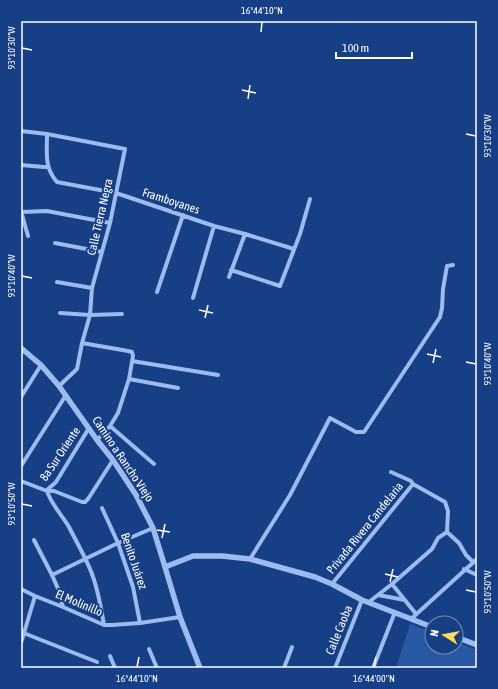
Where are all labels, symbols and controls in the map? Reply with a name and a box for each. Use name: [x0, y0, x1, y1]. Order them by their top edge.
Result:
text: 16°44'10"N: [241, 5, 283, 16]
text: 93°10'30"W: [6, 26, 17, 70]
scale bar: [336, 34, 412, 60]
text: 100 m: [342, 41, 369, 55]
text: 93°10'30"W: [482, 114, 493, 158]
street label: Calle Tierra Negra: [84, 177, 116, 257]
street label: Framboyanes: [141, 185, 201, 217]
text: 93°10'40"W: [6, 254, 17, 298]
text: 93°10'40"W: [482, 342, 493, 386]
street label: Camino a Rancho Viejo: [89, 414, 157, 505]
street label: 8a Sur Oriente: [37, 424, 83, 484]
street label: Privada Rivera Candelaria: [324, 479, 406, 577]
text: 93°10'50"W: [6, 482, 17, 526]
street label: Benito Juárez: [118, 531, 150, 592]
text: 93°10'50"W: [482, 570, 493, 614]
street label: El Molinillo: [53, 587, 105, 619]
street label: Calle Caoba: [323, 603, 355, 657]
north arrow: [424, 615, 464, 655]
text: N: [428, 629, 441, 637]
text: 16°44'10"N: [116, 673, 158, 684]
text: 16°44'00"N: [353, 673, 395, 684]

